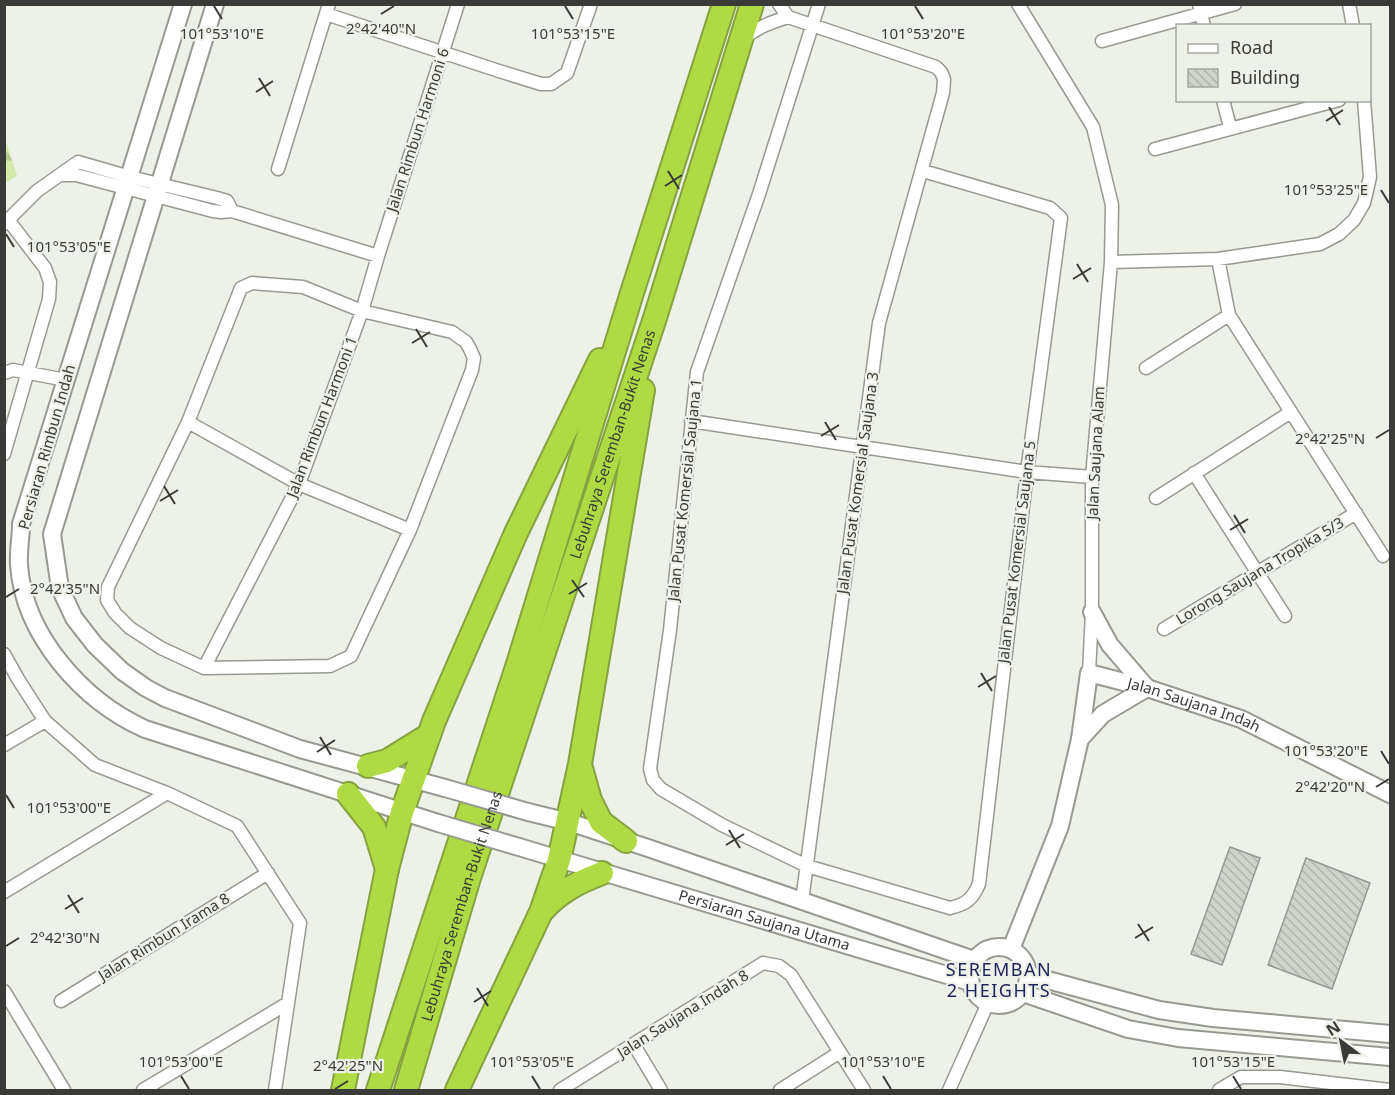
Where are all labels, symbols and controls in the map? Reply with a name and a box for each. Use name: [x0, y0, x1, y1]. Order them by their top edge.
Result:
text: 2°42'40"N: [346, 18, 416, 38]
text: 101°53'10"E: [180, 23, 264, 43]
text: 101°53'15"E: [531, 23, 615, 43]
text: 101°53'20"E: [881, 23, 965, 43]
legend: [1176, 24, 1371, 102]
text: Road: [1230, 35, 1273, 59]
street label: Jalan Rimbun Harmoni 6: [380, 45, 453, 216]
text: Building: [1230, 65, 1300, 89]
text: 101°53'25"E: [1284, 179, 1368, 199]
text: 101°53'05"E: [27, 236, 111, 256]
street label: Lebuhraya Seremban-Bukit Nenas: [565, 327, 659, 561]
street label: Jalan Rimbun Harmoni 1: [280, 333, 361, 502]
street label: Persiaran Rimbun Indah: [13, 362, 79, 532]
street label: Jalan Pusat Komersial Saujana 3: [831, 371, 882, 597]
street label: Jalan Pusat Komersial Saujana 1: [662, 378, 706, 604]
street label: Jalan Saujana Alam: [1081, 386, 1108, 522]
text: 2°42'25"N: [1295, 428, 1365, 448]
street label: Jalan Pusat Komersial Saujana 5: [992, 440, 1040, 666]
street label: Lorong Saujana Tropika 5/3: [1172, 512, 1347, 628]
text: 2°42'35"N: [30, 578, 100, 598]
street label: Jalan Saujana Indah: [1124, 672, 1264, 736]
text: 101°53'20"E: [1284, 740, 1368, 760]
text: 2°42'20"N: [1295, 776, 1365, 796]
street label: Lebuhraya Seremban-Bukit Nenas: [416, 788, 506, 1024]
text: 101°53'00"E: [27, 797, 111, 817]
street label: Persiaran Saujana Utama: [676, 884, 853, 955]
street label: Jalan Rimbun Irama 8: [92, 888, 233, 986]
text: 2°42'30"N: [30, 927, 100, 947]
district label: SEREMBAN 2 HEIGHTS: [946, 957, 1052, 1002]
street label: Jalan Saujana Indah 8: [611, 965, 752, 1063]
north arrow: [1311, 1011, 1371, 1071]
text: N: [1322, 1016, 1344, 1041]
text: 101°53'00"E: [139, 1051, 223, 1071]
text: 101°53'05"E: [490, 1051, 574, 1071]
text: 101°53'10"E: [841, 1051, 925, 1071]
text: 101°53'15"E: [1191, 1051, 1275, 1071]
text: 2°42'25"N: [313, 1055, 383, 1075]

